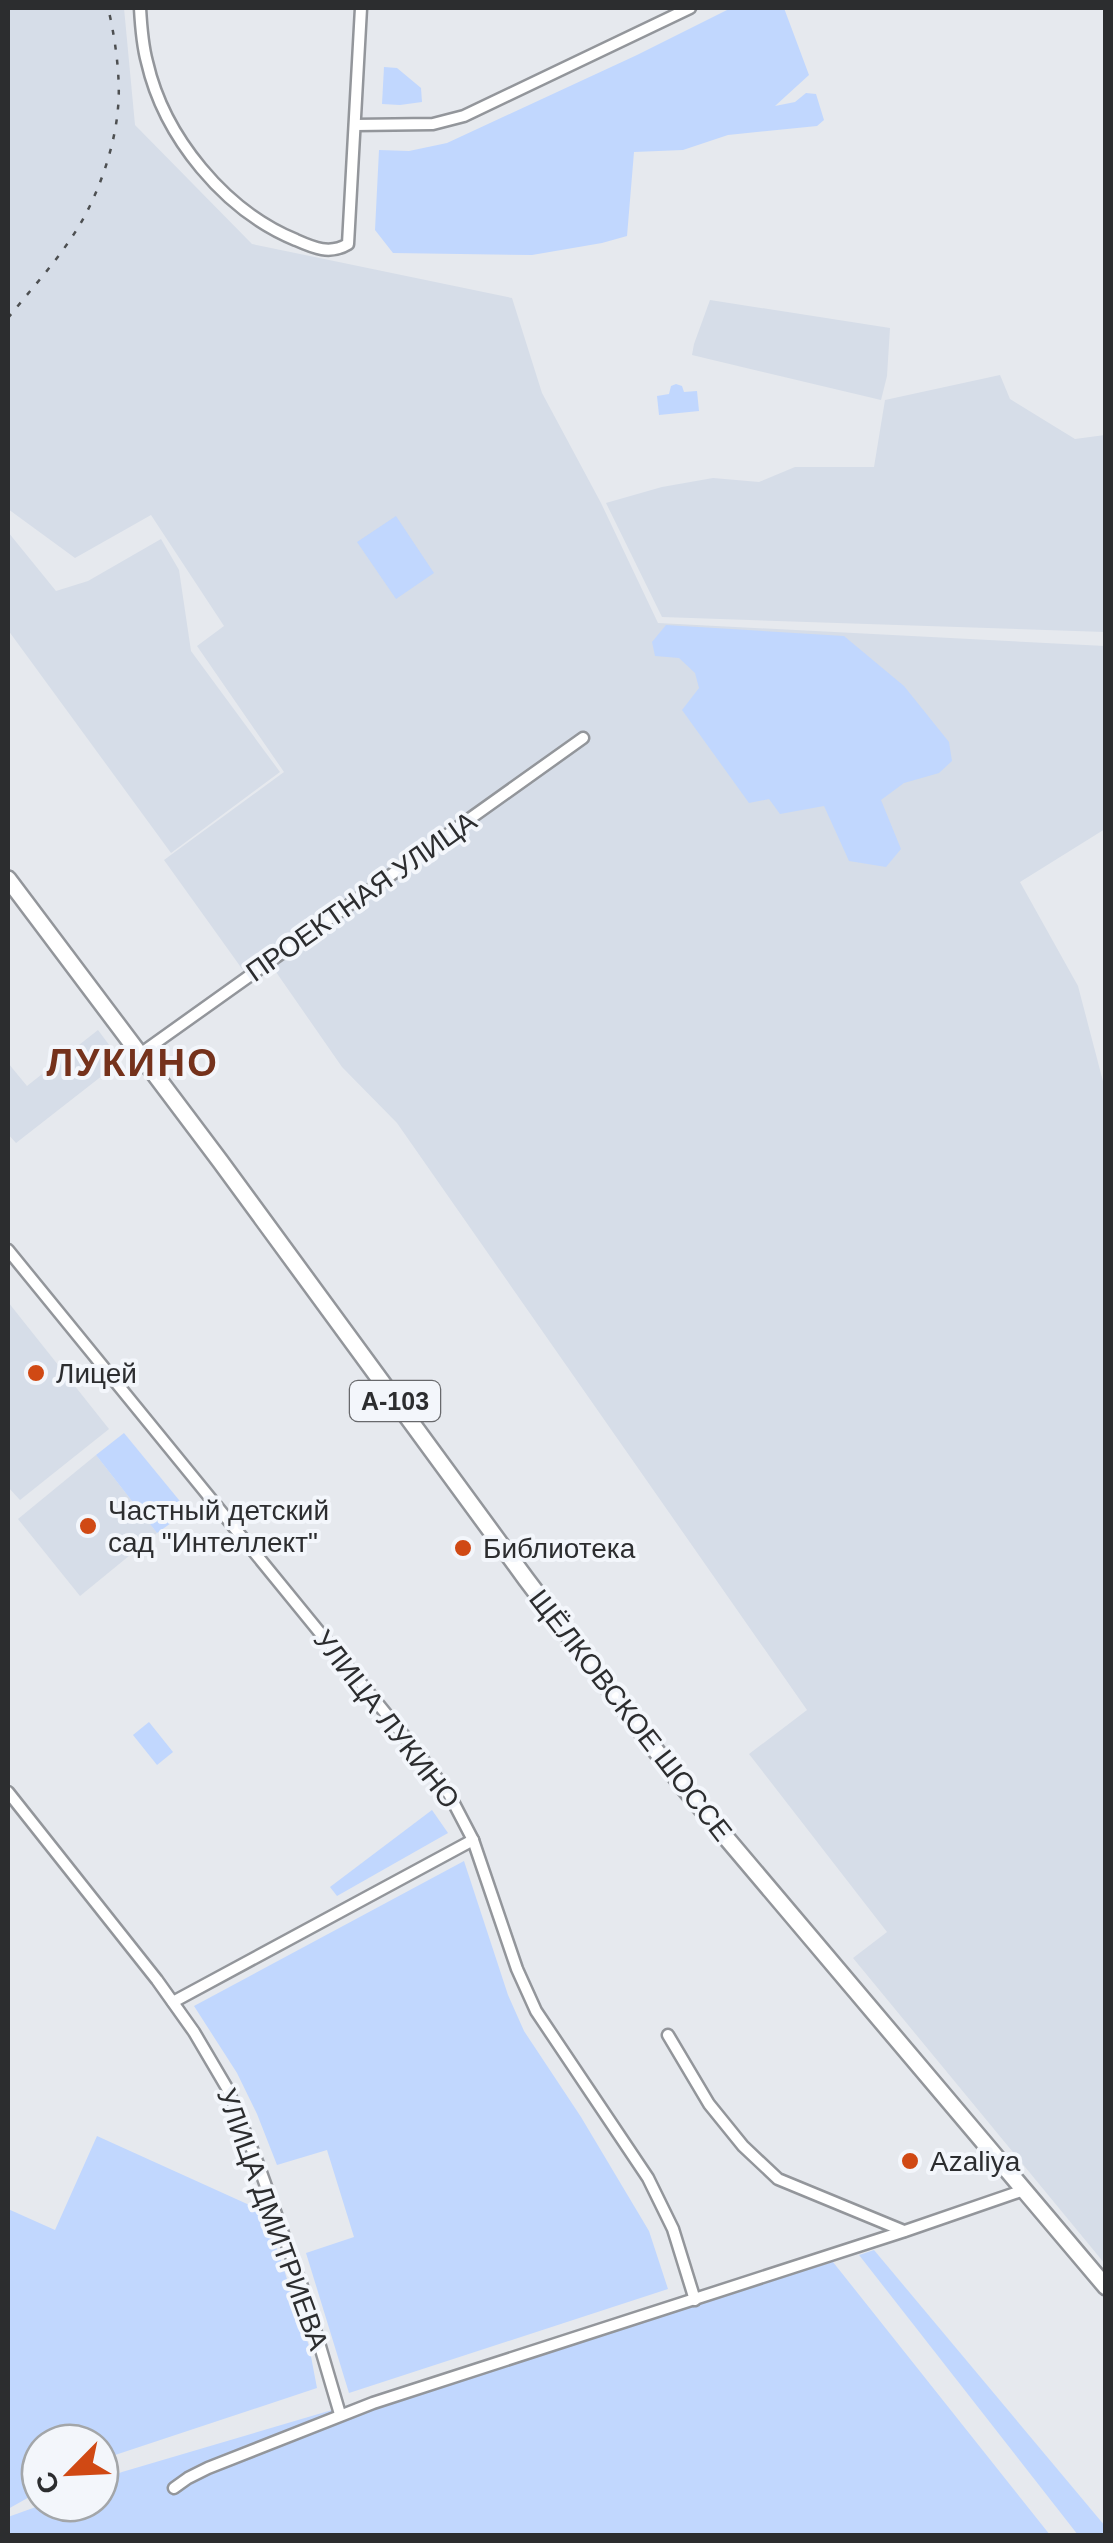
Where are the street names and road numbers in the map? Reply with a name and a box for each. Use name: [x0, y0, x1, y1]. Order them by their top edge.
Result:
street label: ПРОЕКТНАЯ УЛИЦА: [240, 805, 483, 988]
road number: А-103: [350, 1381, 440, 1421]
street label: ЩЁЛКОВСКОЕ ШОССЕ: [523, 1584, 738, 1847]
street label: УЛИЦА ЛУКИНО: [308, 1624, 466, 1814]
street label: УЛИЦА ДМИТРИЕВА: [211, 2084, 334, 2354]

